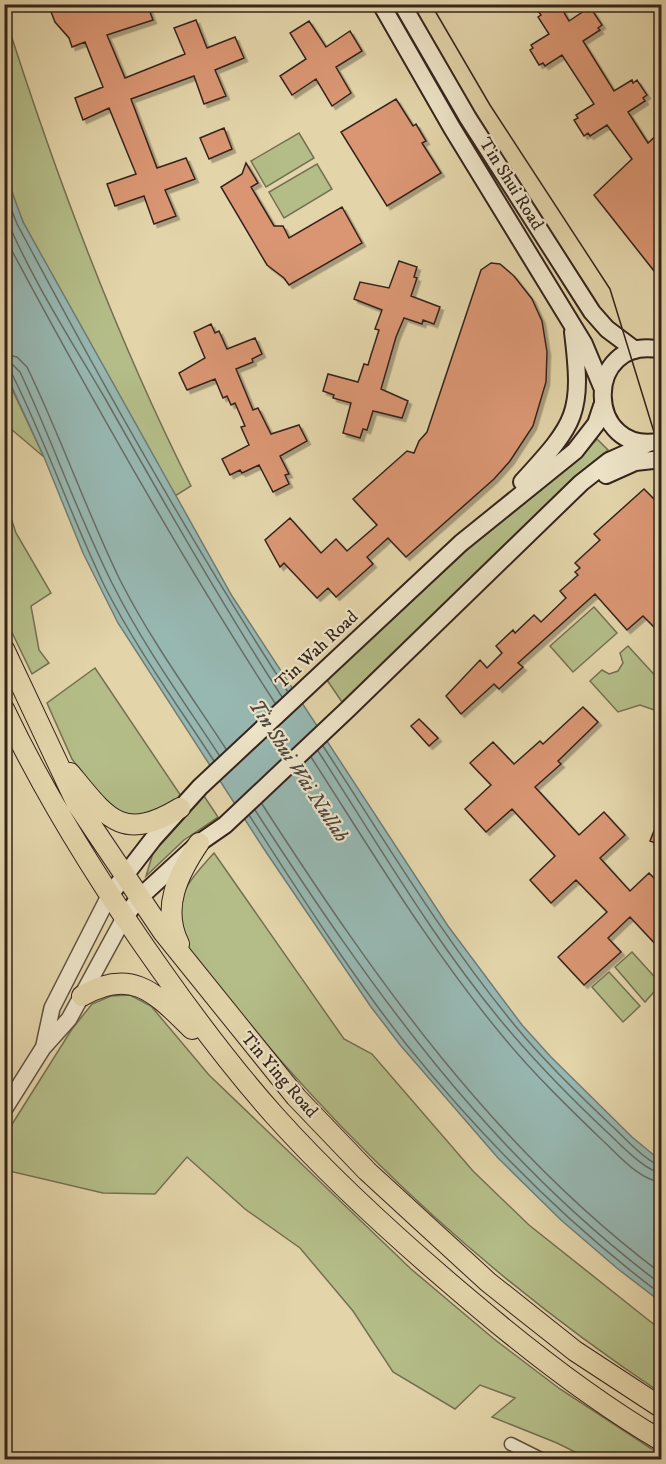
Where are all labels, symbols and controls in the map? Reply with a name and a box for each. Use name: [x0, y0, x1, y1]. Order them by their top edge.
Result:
street label: Tin Shui Road: [474, 134, 548, 234]
street label: Tin Wah Road: [271, 606, 363, 694]
water label: Tin Shui Wai Nullah: [243, 695, 353, 847]
street label: Tin Ying Road: [236, 1028, 322, 1123]

